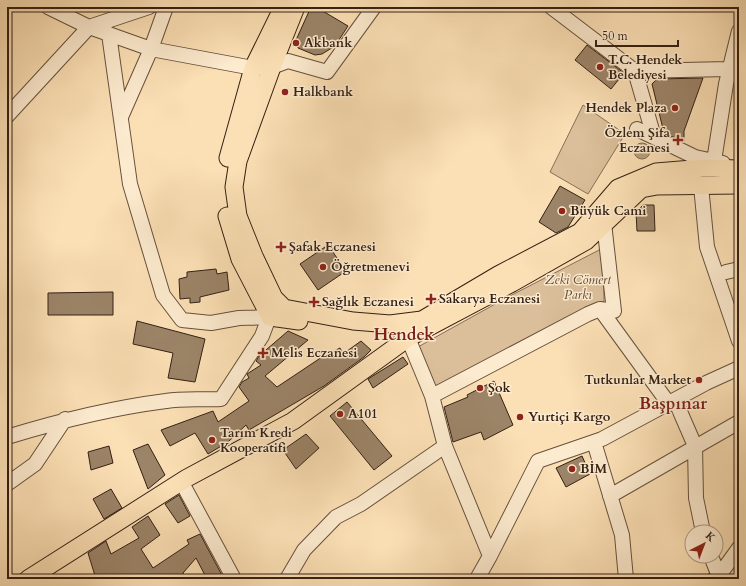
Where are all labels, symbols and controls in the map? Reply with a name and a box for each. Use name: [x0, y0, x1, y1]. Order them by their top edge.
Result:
scale bar: [596, 22, 678, 48]
text: 50 m: [602, 28, 629, 44]
place label: Akbank: [304, 34, 353, 52]
marker: Akbank: [291, 38, 301, 48]
place label: T.C. Hendek Belediyesi: [608, 51, 683, 84]
marker: T.C. Hendek Belediyesi: [595, 62, 605, 72]
place label: Halkbank: [293, 83, 354, 101]
marker: Halkbank: [280, 87, 290, 97]
place label: Hendek Plaza: [585, 99, 668, 117]
marker: Hendek Plaza: [670, 103, 680, 113]
place label: Özlem Şifa Eczanesi: [604, 124, 671, 157]
marker: Özlem Şifa Eczanesi: [673, 135, 683, 145]
place label: Büyük Cami: [570, 202, 646, 220]
marker: Büyük Cami: [557, 206, 567, 216]
place label: Şafak Eczanesi: [289, 238, 376, 256]
marker: Şafak Eczanesi: [276, 242, 286, 252]
place label: Öğretmenevi: [331, 258, 410, 276]
marker: Öğretmenevi: [318, 262, 328, 272]
park label: Zeki Cömert Parkı: [545, 271, 611, 304]
place label: Sakarya Eczanesi: [439, 290, 540, 308]
place label: Sağlık Eczanesi: [322, 293, 414, 311]
marker: Sakarya Eczanesi: [426, 294, 436, 304]
marker: Sağlık Eczanesi: [309, 297, 319, 307]
district label: Hendek: [373, 323, 435, 346]
place label: Melis Eczanesi: [271, 344, 357, 362]
marker: Melis Eczanesi: [258, 348, 268, 358]
place label: Tutkunlar Market: [584, 371, 691, 389]
marker: Tutkunlar Market: [694, 375, 704, 385]
place label: Şok: [488, 379, 511, 397]
marker: Şok: [475, 383, 485, 393]
district label: Başpınar: [639, 392, 707, 415]
place label: A101: [348, 405, 378, 423]
place label: Yurtiçi Kargo: [528, 408, 611, 426]
marker: A101: [335, 409, 345, 419]
marker: Yurtiçi Kargo: [515, 412, 525, 422]
place label: Tarım Kredi Kooperatifi: [220, 424, 292, 457]
marker: Tarım Kredi Kooperatifi: [207, 435, 217, 445]
place label: BİM: [580, 460, 607, 478]
marker: BİM: [567, 464, 577, 474]
north arrow: [684, 524, 724, 564]
text: K: [702, 528, 719, 546]

